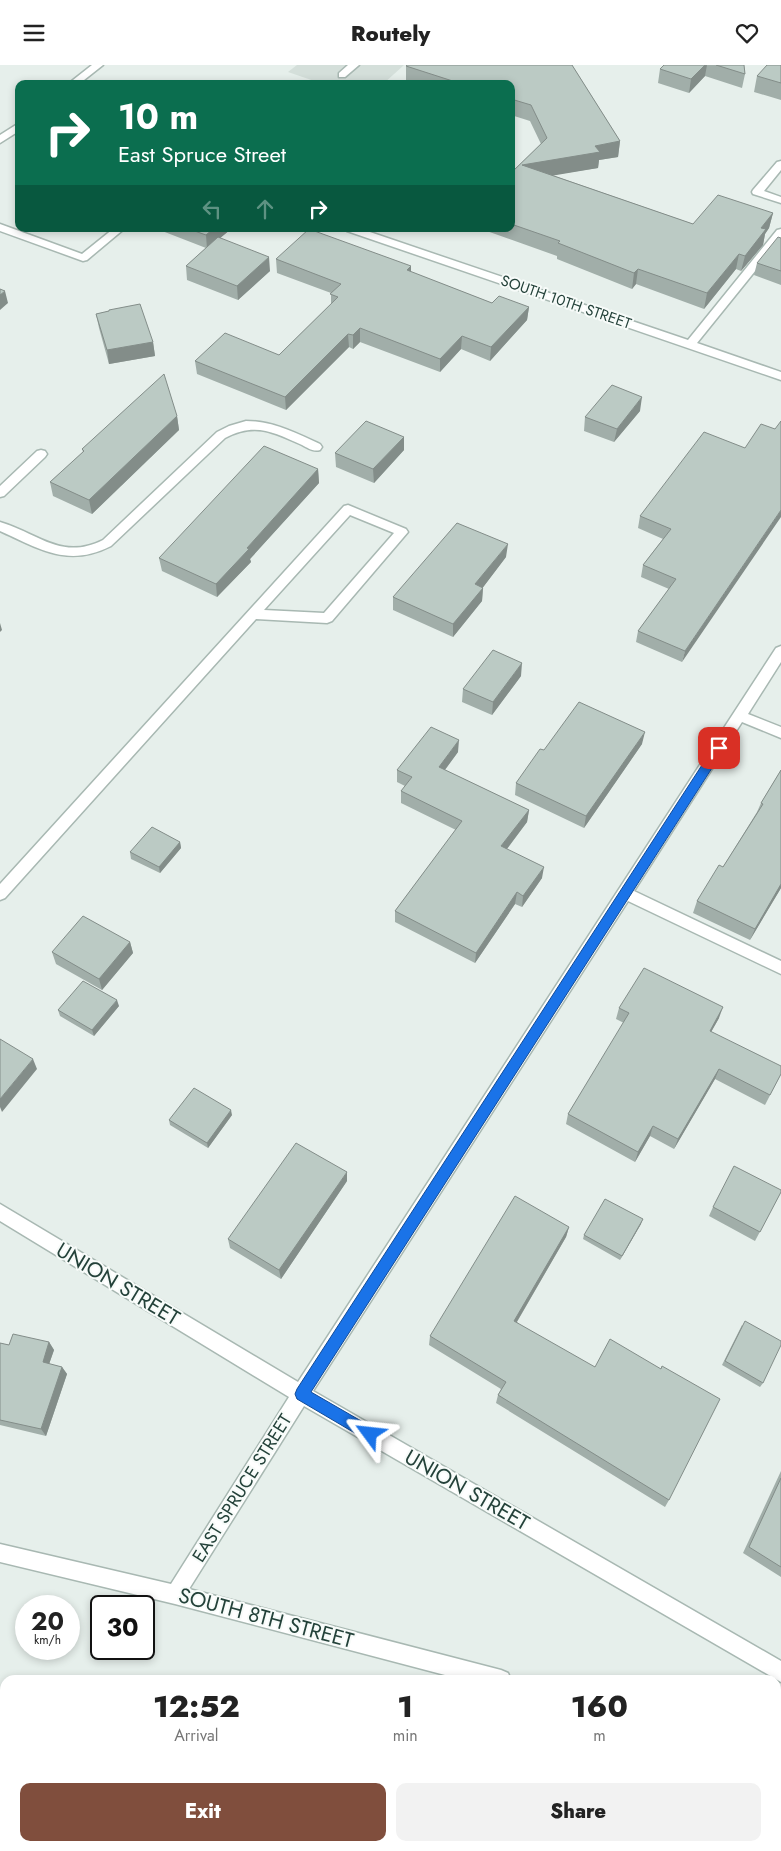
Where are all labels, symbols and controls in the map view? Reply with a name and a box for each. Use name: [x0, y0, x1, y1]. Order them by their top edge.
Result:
text: Routely: [351, 17, 430, 49]
icon: menu: [20, 19, 48, 47]
icon: heart: [733, 19, 761, 47]
text: 10 m: [118, 92, 198, 142]
icon: right: [35, 100, 100, 165]
text: East Spruce Street: [118, 138, 286, 170]
icon: left: [198, 195, 226, 223]
icon: ahead: [251, 195, 279, 223]
icon: right: [304, 195, 332, 223]
street label: SOUTH 10TH STREET: [498, 269, 634, 335]
pin: [698, 727, 740, 769]
icon: arrive: [705, 734, 733, 762]
street label: UNION STREET: [50, 1235, 186, 1333]
position arrow: [343, 1407, 395, 1459]
street label: EAST SPRUCE STREET: [186, 1408, 299, 1567]
street label: UNION STREET: [399, 1442, 535, 1538]
street label: SOUTH 8TH STREET: [175, 1580, 357, 1656]
speed limit sign: 30: [90, 1595, 155, 1660]
text: 20: [31, 1603, 64, 1639]
text: km/h: [34, 1631, 61, 1649]
text: 12:52: [153, 1685, 240, 1728]
text: 1: [397, 1685, 413, 1728]
text: 160: [571, 1685, 628, 1728]
text: Arrival: [174, 1724, 218, 1747]
text: min: [393, 1724, 418, 1747]
text: m: [593, 1724, 606, 1747]
button: Exit: [20, 1783, 386, 1841]
button: Share: [396, 1783, 761, 1841]

